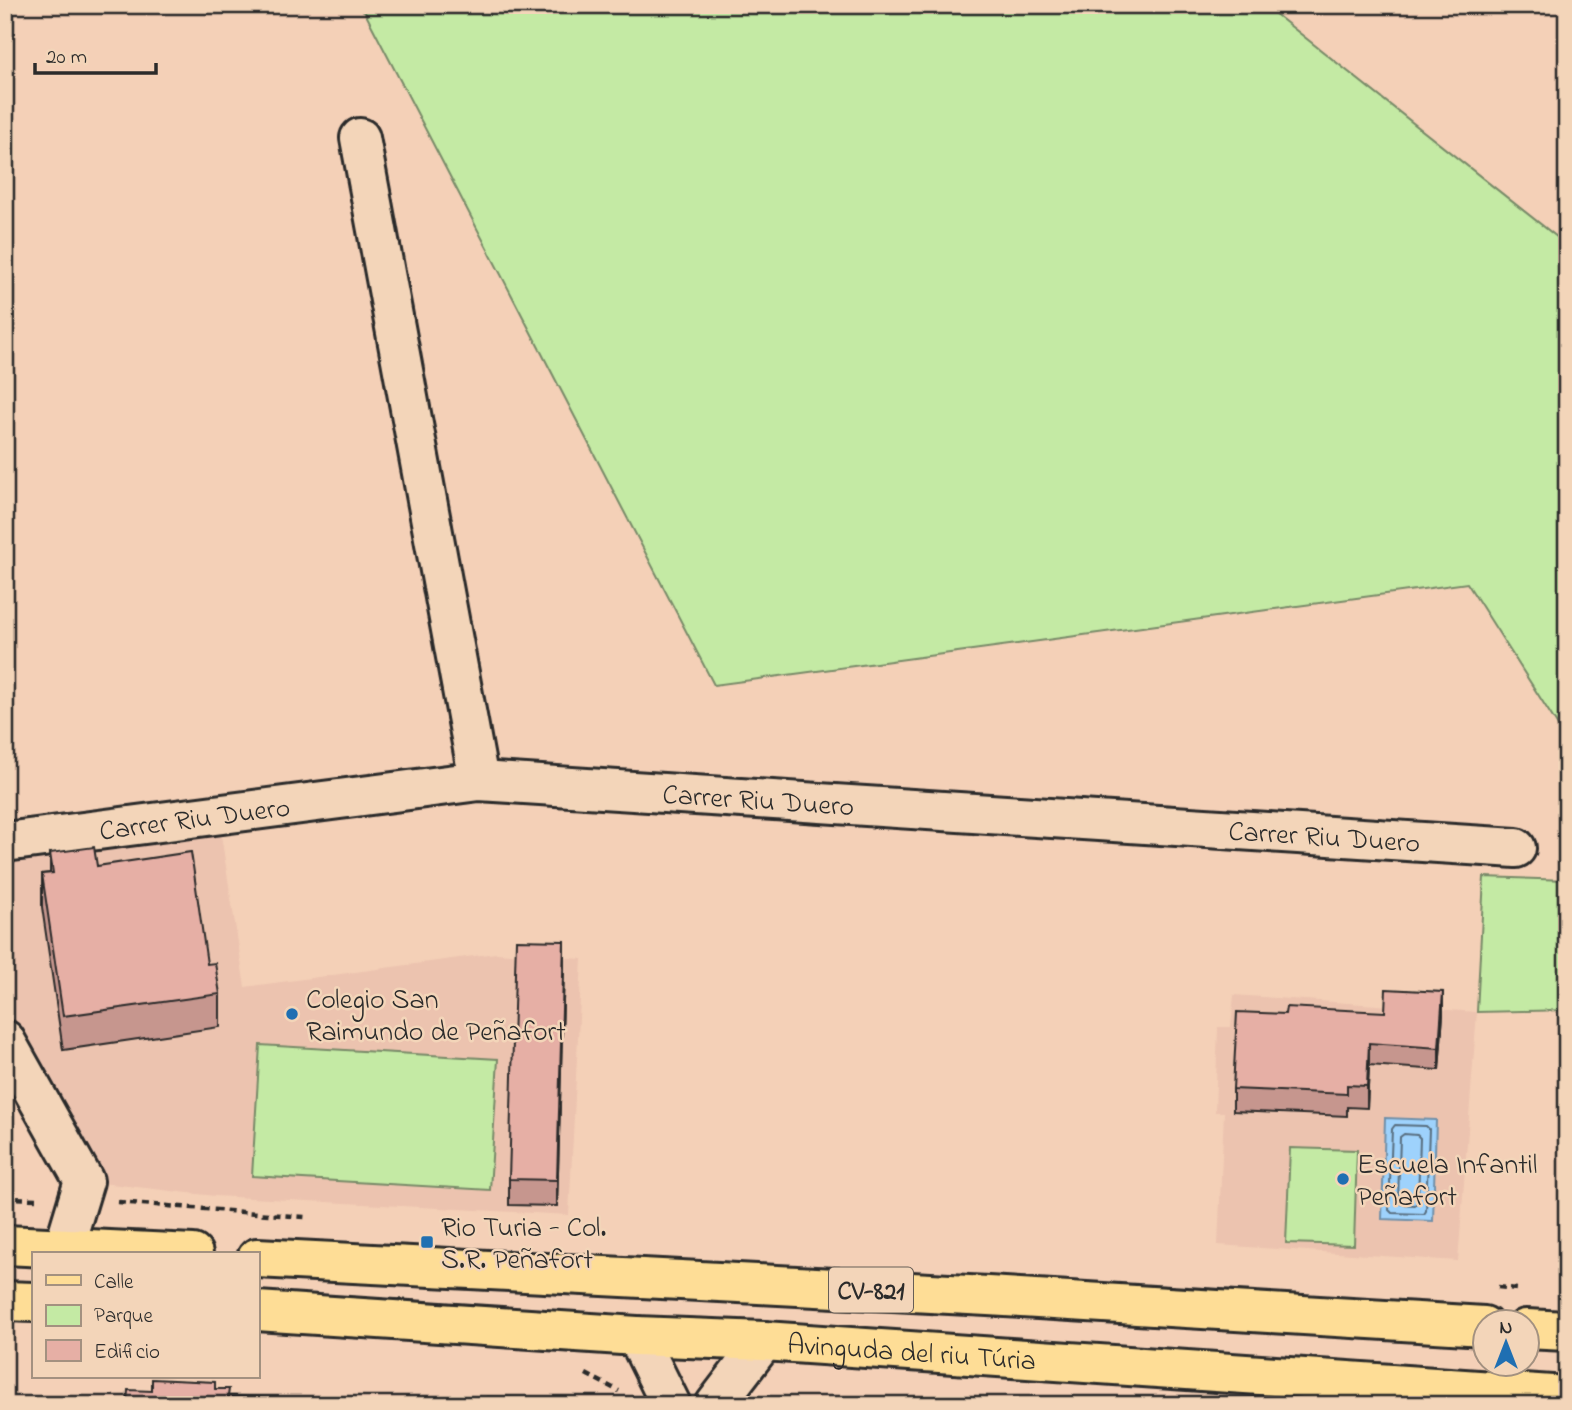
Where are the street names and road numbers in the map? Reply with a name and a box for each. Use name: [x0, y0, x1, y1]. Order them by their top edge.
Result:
street label: Carrer Riu Duero: [661, 776, 855, 829]
street label: Carrer Riu Duero: [97, 789, 293, 854]
street label: Carrer Riu Duero: [1227, 812, 1421, 866]
road number: CV-821: [829, 1268, 913, 1312]
street label: Avinguda del riu Túria: [786, 1326, 1037, 1384]

